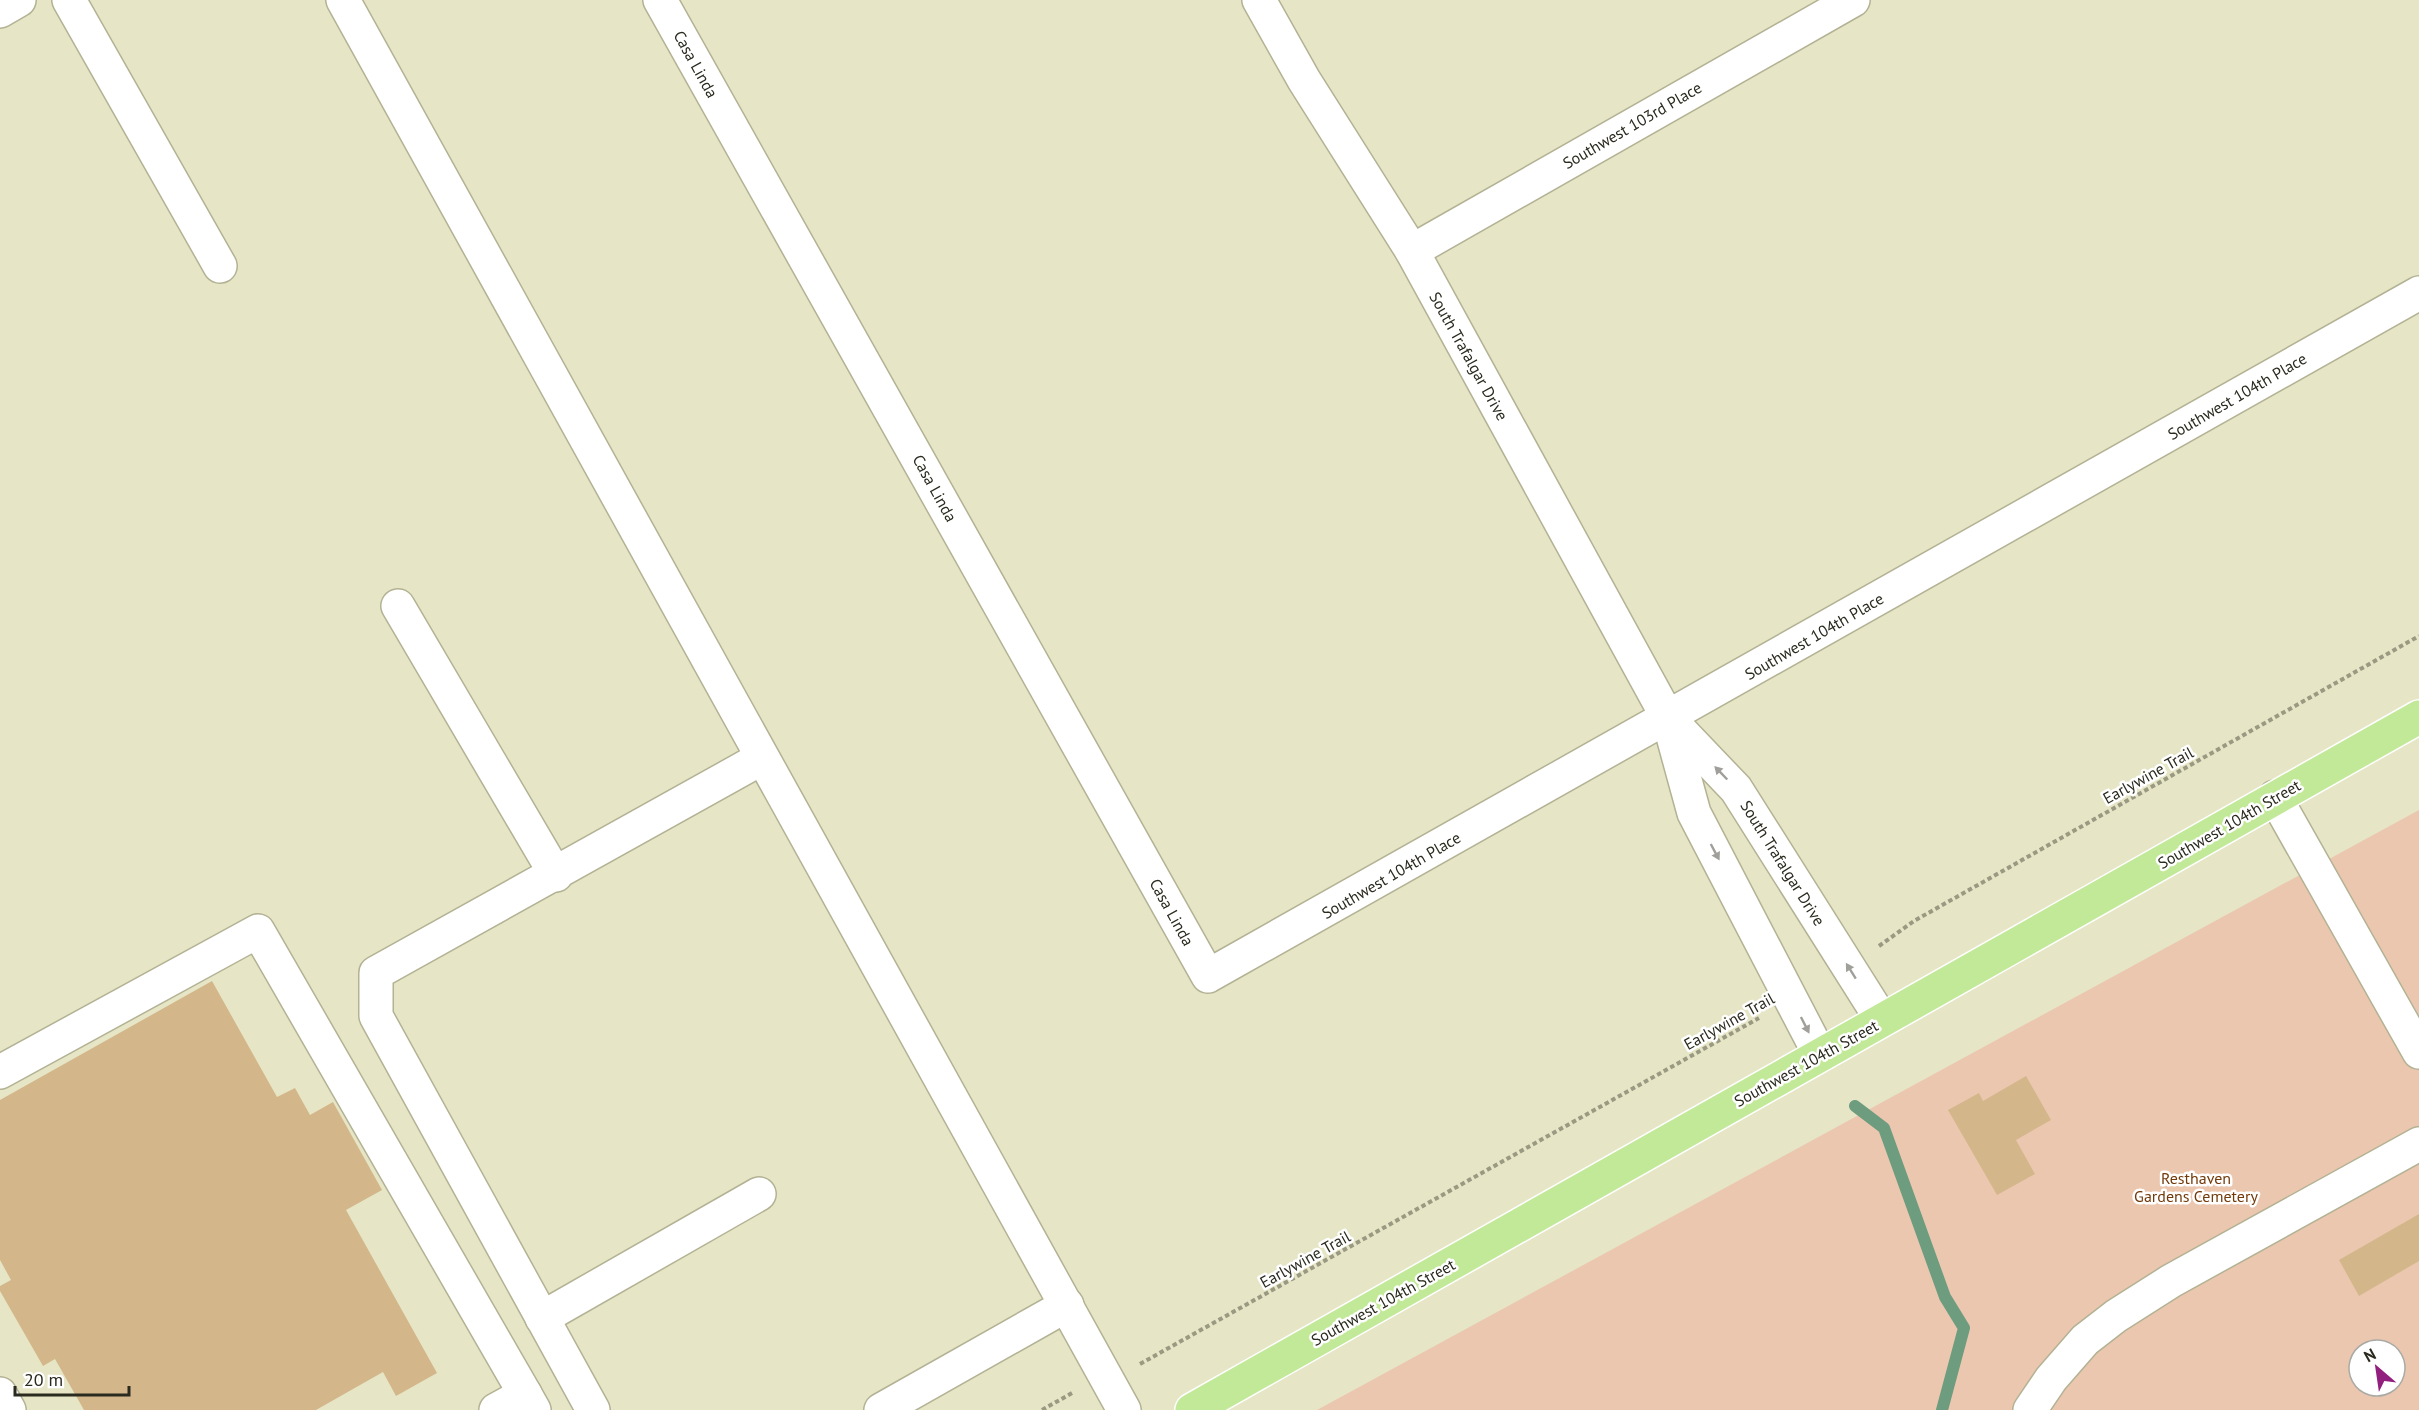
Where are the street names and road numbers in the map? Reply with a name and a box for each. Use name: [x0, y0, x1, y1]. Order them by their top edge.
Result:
street label: Casa Linda: [669, 27, 723, 101]
street label: Southwest 103rd Place: [1559, 77, 1705, 173]
street label: South Trafalgar Drive: [1425, 288, 1513, 424]
street label: Southwest 104th Place: [2164, 348, 2310, 444]
street label: Casa Linda: [908, 451, 962, 525]
street label: Southwest 104th Place: [1741, 588, 1887, 684]
street label: Earlywine Trail: [2099, 742, 2197, 808]
street label: Southwest 104th Street: [2154, 775, 2304, 873]
street label: South Trafalgar Drive: [1736, 797, 1830, 929]
street label: Southwest 104th Place: [1318, 827, 1464, 923]
street label: Casa Linda: [1145, 875, 1199, 949]
street label: Earlywine Trail: [1680, 988, 1778, 1054]
street label: Southwest 104th Street: [1731, 1015, 1882, 1111]
street label: Earlywine Trail: [1256, 1226, 1354, 1292]
street label: Southwest 104th Street: [1308, 1254, 1459, 1350]

